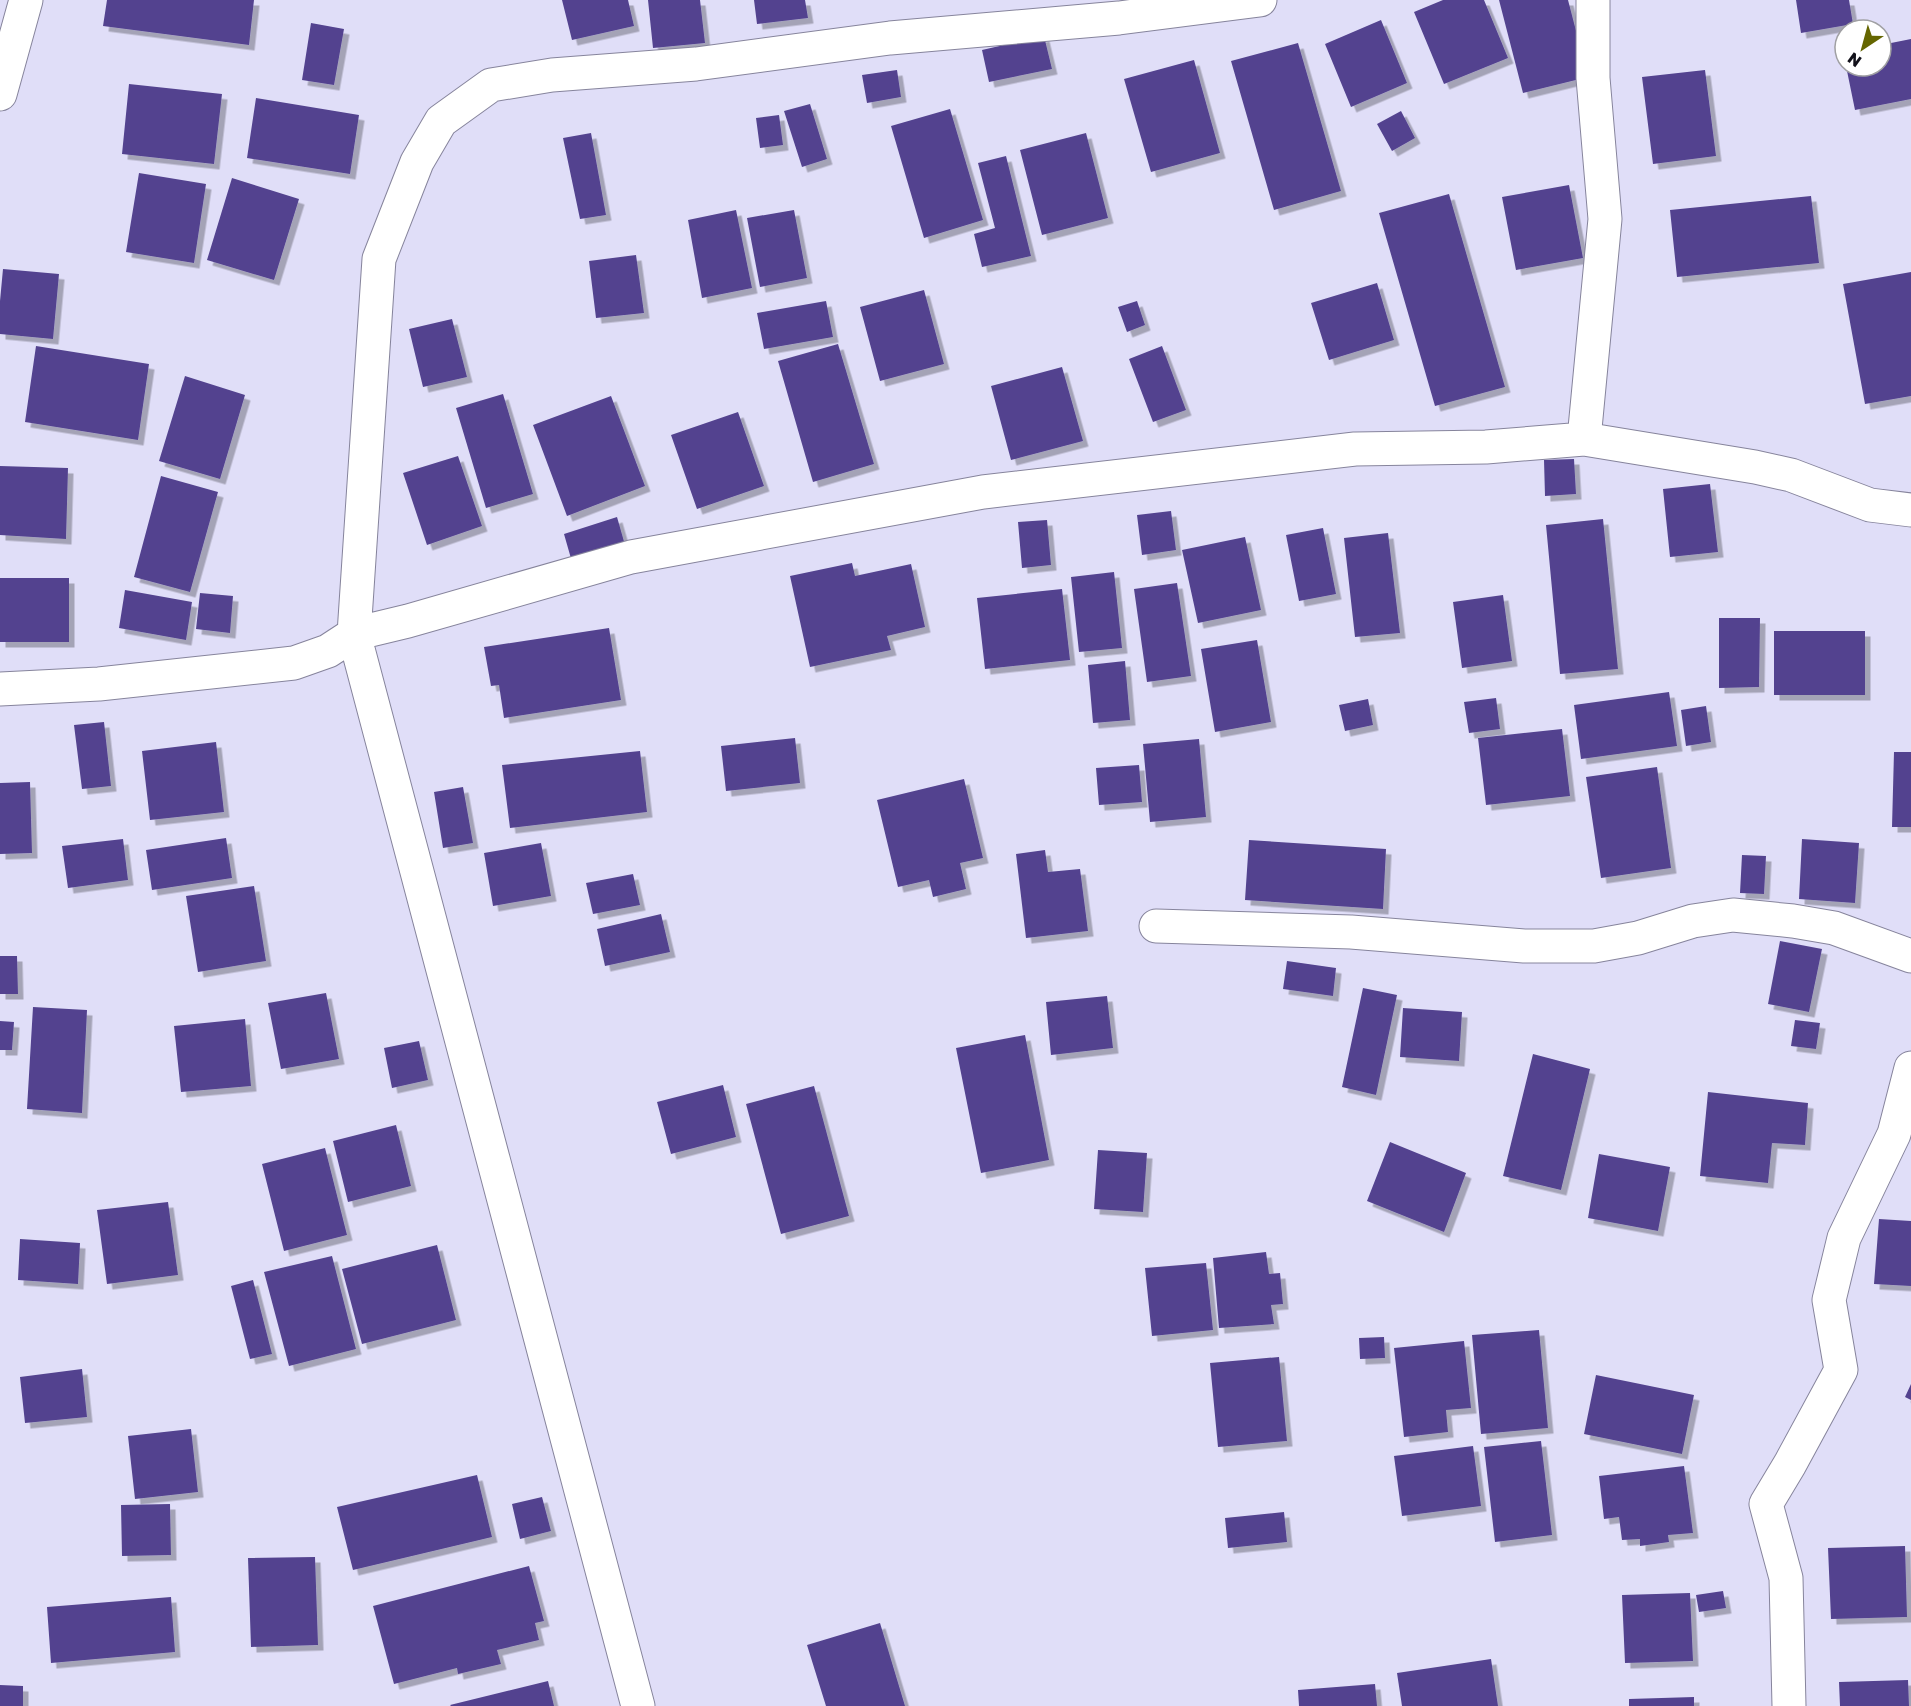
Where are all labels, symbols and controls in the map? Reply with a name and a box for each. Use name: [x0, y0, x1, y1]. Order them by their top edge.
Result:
north arrow: [1833, 18, 1893, 78]
text: N: [1843, 48, 1865, 72]

